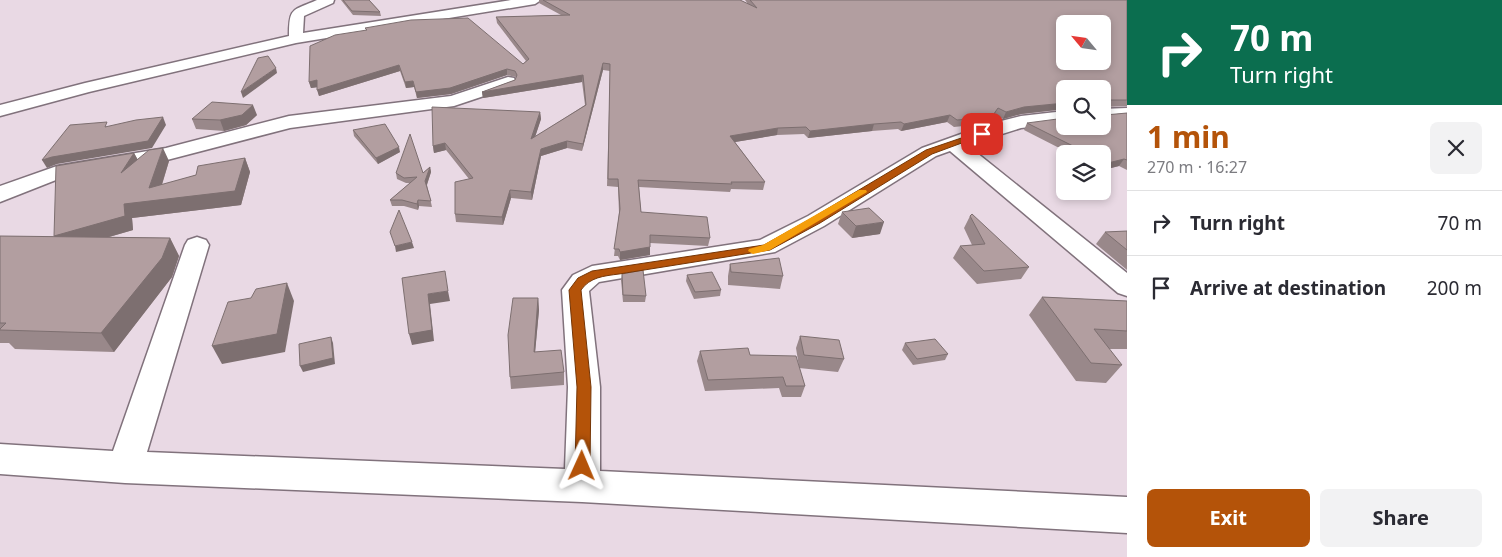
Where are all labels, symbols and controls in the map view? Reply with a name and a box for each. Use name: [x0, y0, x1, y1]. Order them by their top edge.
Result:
text: 70 m: [1230, 14, 1313, 61]
north arrow: [1056, 15, 1111, 70]
map controls: [1056, 15, 1111, 200]
icon: right: [1147, 20, 1212, 85]
text: Turn right: [1230, 59, 1333, 89]
button: search: [1056, 80, 1111, 135]
pin: [961, 113, 1003, 155]
text: 1 min: [1147, 116, 1230, 157]
icon: arrive: [968, 120, 996, 148]
button: close: [1430, 122, 1482, 174]
button: layers: [1056, 145, 1111, 200]
text: 270 m · 16:27: [1147, 156, 1247, 178]
icon: right: [1147, 209, 1175, 237]
text: Turn right: [1190, 210, 1285, 236]
text: 70 m: [1438, 210, 1482, 236]
icon: arrive: [1147, 274, 1175, 302]
text: Arrive at destination: [1190, 275, 1386, 301]
text: 200 m: [1427, 275, 1482, 301]
position arrow: [555, 439, 607, 491]
button: Exit: [1147, 489, 1310, 547]
button: Share: [1320, 489, 1482, 547]

